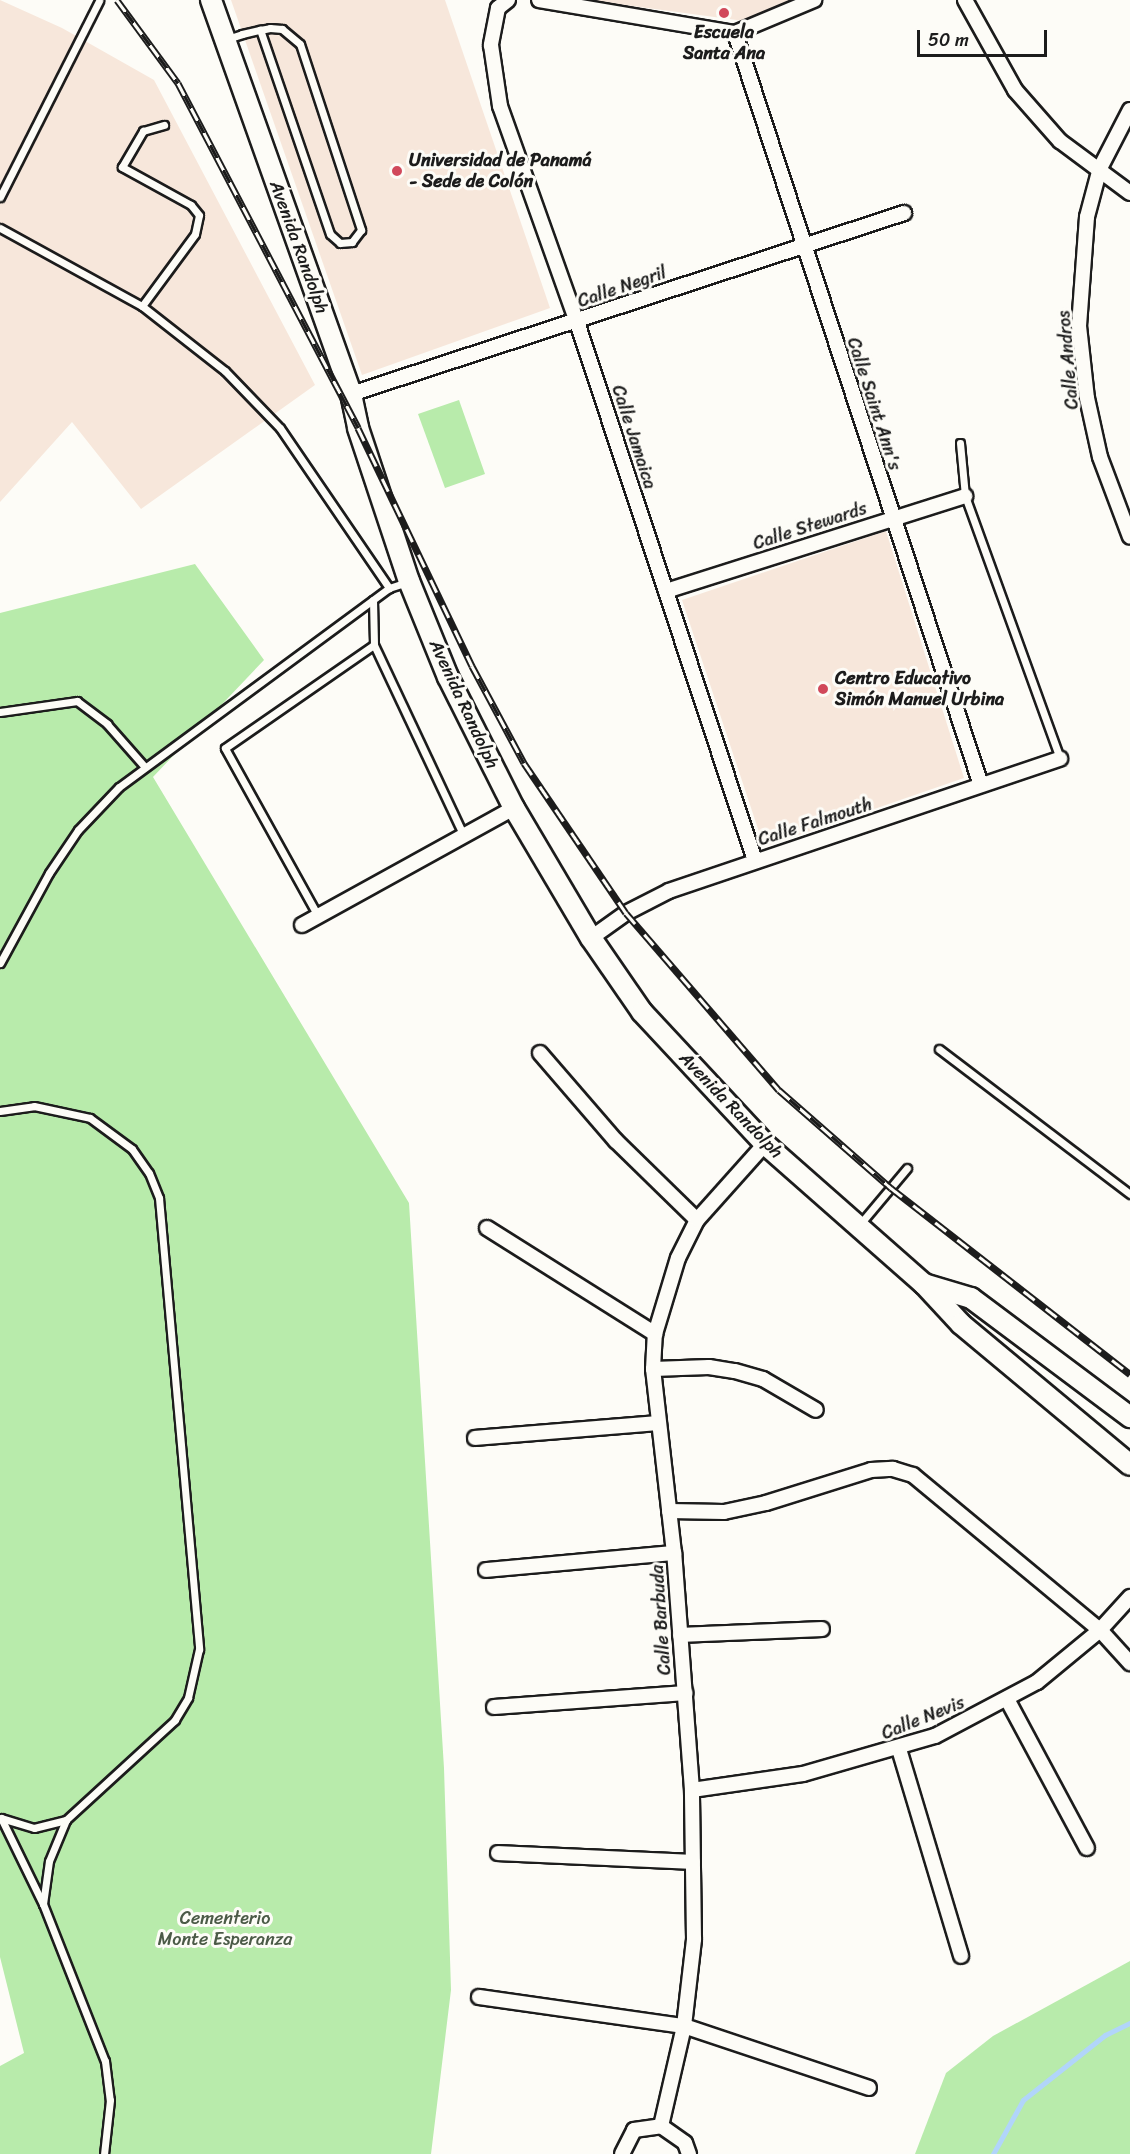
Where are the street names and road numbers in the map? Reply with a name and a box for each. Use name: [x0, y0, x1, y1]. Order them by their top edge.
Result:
street label: Avenida Randolph: [265, 178, 333, 316]
street label: Calle Negril: [575, 262, 669, 312]
street label: Calle Andros: [1053, 309, 1083, 411]
street label: Calle Saint Ann's: [843, 335, 905, 473]
street label: Calle Jamaica: [607, 382, 661, 492]
street label: Calle Stewards: [750, 497, 870, 555]
street label: Avenida Randolph: [425, 636, 503, 772]
street label: Calle Falmouth: [756, 794, 874, 850]
street label: Avenida Randolph: [675, 1047, 787, 1163]
street label: Calle Barbuda: [646, 1564, 676, 1676]
street label: Calle Nevis: [878, 1692, 968, 1744]

